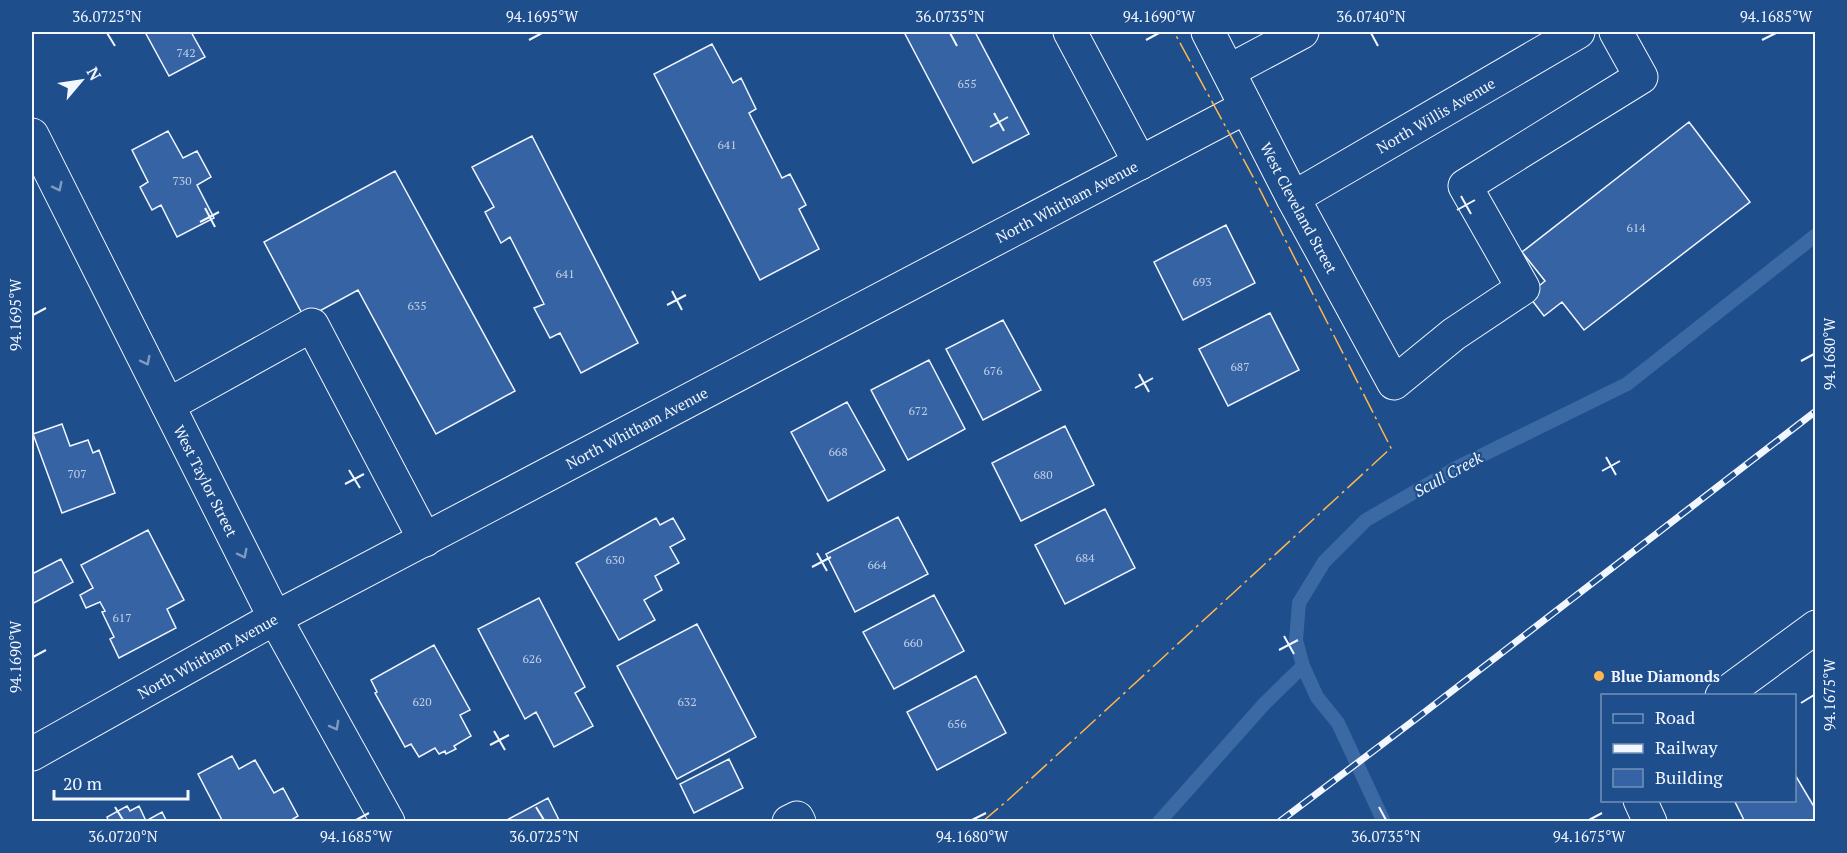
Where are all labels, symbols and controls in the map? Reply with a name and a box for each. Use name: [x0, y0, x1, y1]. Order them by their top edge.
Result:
text: 36.0725°N: [72, 6, 142, 26]
text: 94.1695°W: [506, 6, 579, 26]
text: 36.0735°N: [915, 6, 985, 26]
text: 94.1690°W: [1123, 6, 1196, 26]
text: 36.0740°N: [1336, 6, 1406, 26]
text: 94.1685°W: [1740, 6, 1813, 26]
house number: 742: [176, 45, 196, 60]
north arrow: [51, 51, 111, 111]
text: N: [82, 63, 107, 84]
street label: North Willis Avenue: [1373, 73, 1499, 157]
house number: 655: [957, 76, 977, 91]
house number: 641: [717, 137, 737, 152]
street label: West Cleveland Street: [1256, 139, 1342, 277]
street label: North Whitham Avenue: [992, 156, 1141, 247]
house number: 730: [172, 173, 192, 188]
one-way arrow: [51, 181, 62, 191]
house number: 614: [1626, 220, 1646, 235]
house number: 641: [555, 266, 575, 281]
house number: 693: [1192, 274, 1212, 289]
text: 94.1695°W: [5, 278, 25, 351]
house number: 635: [407, 298, 427, 313]
text: 94.1680°W: [1819, 317, 1839, 390]
one-way arrow: [138, 355, 150, 366]
house number: 687: [1230, 359, 1250, 374]
house number: 676: [983, 363, 1003, 378]
street label: North Whitham Avenue: [562, 382, 711, 473]
house number: 672: [908, 403, 928, 418]
street label: West Taylor Street: [169, 421, 243, 540]
house number: 668: [828, 444, 848, 459]
water label: Scull Creek: [1410, 446, 1487, 502]
house number: 707: [67, 466, 87, 481]
house number: 680: [1033, 467, 1053, 482]
one-way arrow: [236, 548, 247, 558]
house number: 684: [1075, 550, 1095, 565]
house number: 630: [605, 552, 625, 567]
house number: 664: [867, 557, 887, 572]
street label: North Whitham Avenue: [134, 609, 281, 703]
house number: 617: [112, 610, 132, 625]
text: 94.1690°W: [5, 620, 25, 693]
house number: 660: [903, 635, 923, 650]
house number: 626: [522, 651, 542, 666]
text: 94.1675°W: [1819, 658, 1839, 731]
place label: Blue Diamonds: [1611, 666, 1720, 686]
marker: Blue Diamonds: [1592, 669, 1606, 683]
house number: 620: [412, 694, 432, 709]
house number: 632: [677, 694, 697, 709]
legend: [1601, 694, 1796, 802]
text: Road: [1655, 705, 1695, 729]
house number: 656: [947, 716, 967, 731]
one-way arrow: [328, 720, 339, 730]
text: Railway: [1655, 735, 1719, 759]
scale bar: [54, 763, 188, 801]
text: Building: [1655, 765, 1723, 789]
text: 20 m: [63, 771, 103, 795]
text: 36.0720°N: [88, 826, 158, 846]
text: 94.1685°W: [320, 826, 393, 846]
text: 36.0725°N: [509, 826, 579, 846]
text: 94.1680°W: [936, 826, 1009, 846]
text: 36.0735°N: [1351, 826, 1421, 846]
text: 94.1675°W: [1553, 826, 1626, 846]

